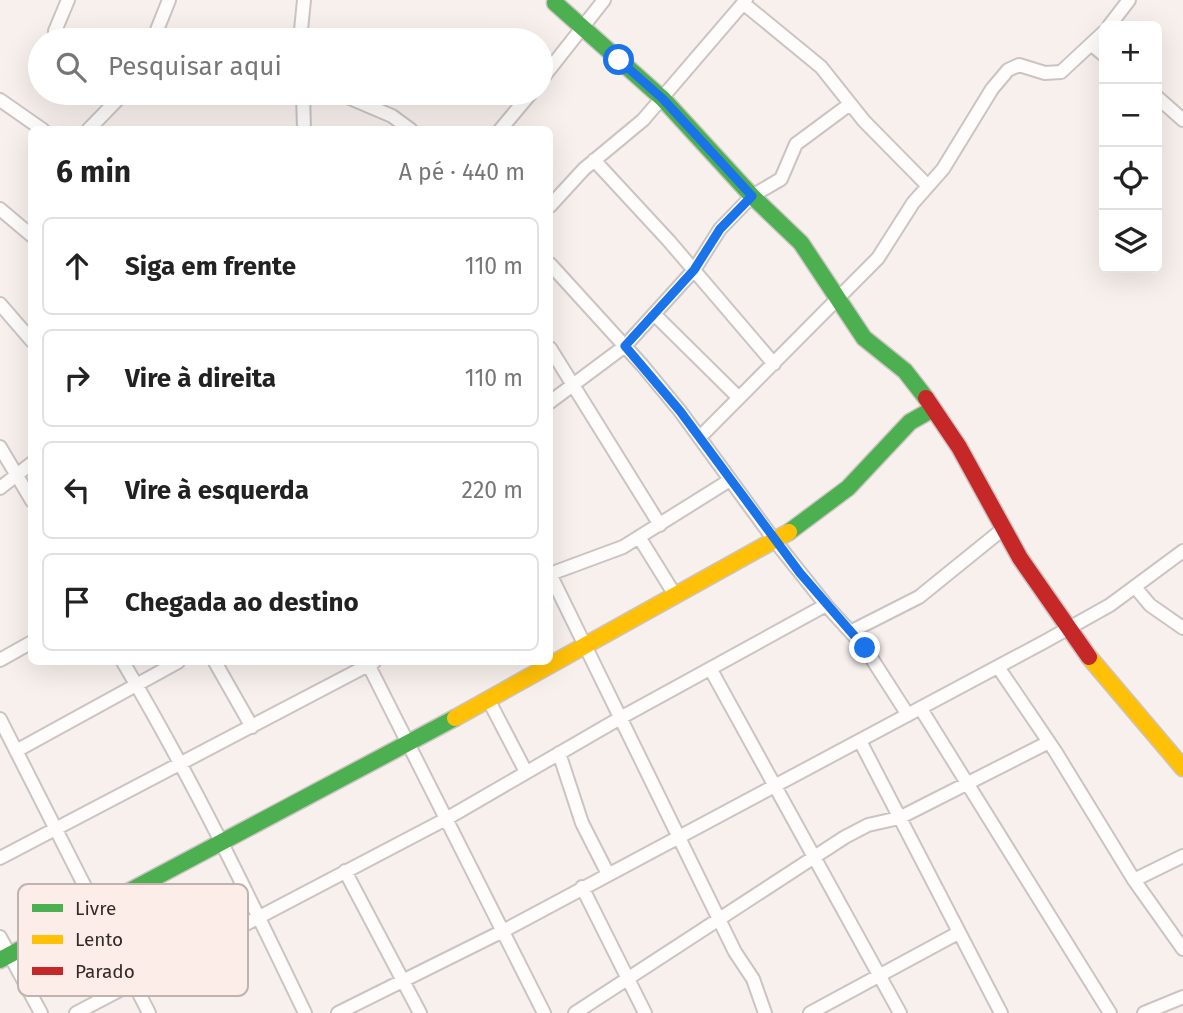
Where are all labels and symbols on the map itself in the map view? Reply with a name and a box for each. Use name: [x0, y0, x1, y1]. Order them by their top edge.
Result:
route start: [603, 44, 634, 75]
route end: [849, 632, 880, 663]
legend: [18, 884, 248, 996]
text: Livre: [75, 897, 116, 920]
text: Lento: [75, 928, 123, 951]
text: Parado: [75, 960, 135, 983]

